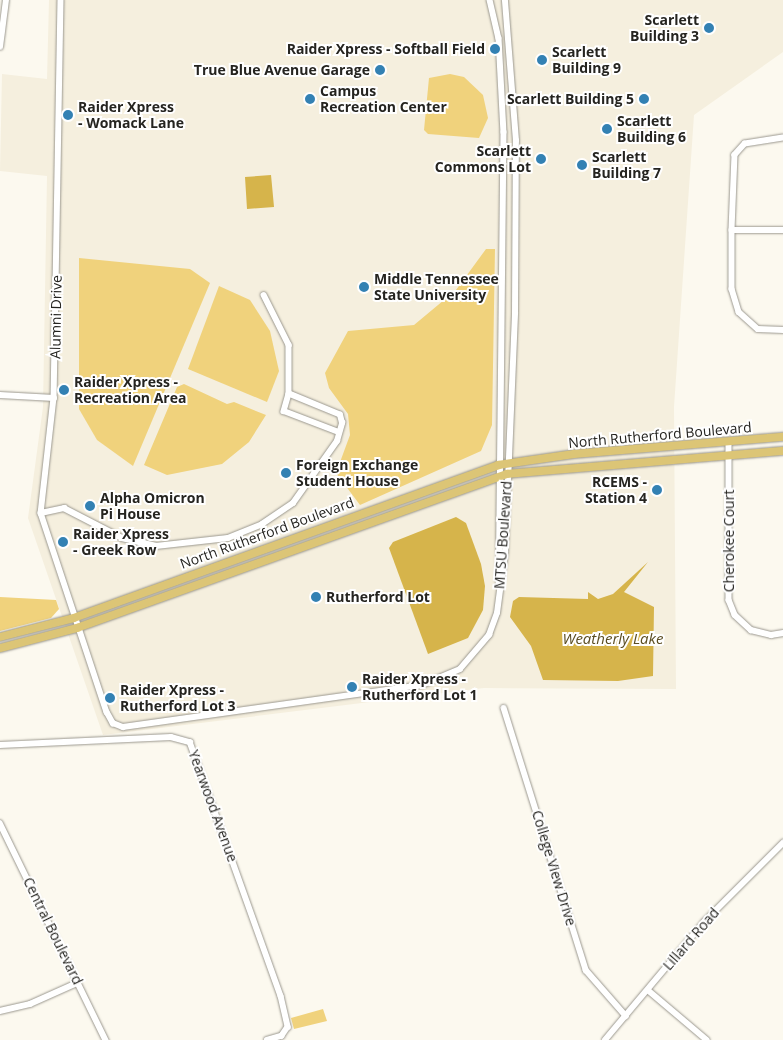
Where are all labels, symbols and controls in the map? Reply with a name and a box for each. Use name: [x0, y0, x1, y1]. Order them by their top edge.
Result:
place label: Scarlett Building 3: [630, 12, 699, 44]
marker: Scarlett Building 3: [703, 22, 715, 34]
place label: Raider Xpress - Softball Field: [287, 41, 485, 57]
marker: Raider Xpress - Softball Field: [489, 43, 501, 55]
place label: Scarlett Building 9: [552, 44, 621, 76]
marker: Scarlett Building 9: [536, 54, 548, 66]
place label: True Blue Avenue Garage: [194, 62, 370, 78]
marker: True Blue Avenue Garage: [374, 64, 386, 76]
place label: Campus Recreation Center: [320, 83, 447, 115]
place label: Scarlett Building 5: [507, 91, 634, 107]
marker: Campus Recreation Center: [304, 93, 316, 105]
marker: Scarlett Building 5: [638, 93, 650, 105]
place label: Raider Xpress - Womack Lane: [78, 99, 184, 132]
marker: Raider Xpress - Womack Lane: [62, 109, 74, 121]
place label: Scarlett Building 6: [617, 113, 686, 146]
marker: Scarlett Building 6: [601, 123, 613, 135]
place label: Scarlett Commons Lot: [435, 143, 531, 176]
place label: Scarlett Building 7: [592, 149, 661, 182]
marker: Scarlett Commons Lot: [535, 153, 547, 165]
marker: Scarlett Building 7: [576, 159, 588, 171]
place label: Middle Tennessee State University: [374, 271, 499, 304]
street label: Alumni Drive: [47, 275, 65, 359]
marker: Middle Tennessee State University: [358, 281, 370, 293]
place label: Raider Xpress - Recreation Area: [74, 374, 186, 407]
marker: Raider Xpress - Recreation Area: [58, 384, 70, 396]
street label: North Rutherford Boulevard: [568, 419, 752, 451]
place label: Foreign Exchange Student House: [296, 457, 418, 490]
marker: Foreign Exchange Student House: [280, 467, 292, 479]
place label: RCEMS - Station 4: [585, 474, 647, 507]
street label: MTSU Boulevard: [491, 480, 515, 590]
marker: RCEMS - Station 4: [651, 484, 663, 496]
place label: Alpha Omicron Pi House: [100, 490, 205, 522]
street label: Cherokee Court: [721, 490, 737, 592]
street label: North Rutherford Boulevard: [178, 494, 356, 572]
marker: Alpha Omicron Pi House: [84, 500, 96, 512]
place label: Raider Xpress - Greek Row: [73, 526, 169, 558]
marker: Raider Xpress - Greek Row: [57, 536, 69, 548]
place label: Rutherford Lot: [326, 589, 430, 605]
marker: Rutherford Lot: [310, 591, 322, 603]
water label: Weatherly Lake: [563, 630, 663, 648]
place label: Raider Xpress - Rutherford Lot 1: [362, 671, 478, 704]
marker: Raider Xpress - Rutherford Lot 1: [346, 681, 358, 693]
place label: Raider Xpress - Rutherford Lot 3: [120, 682, 236, 714]
marker: Raider Xpress - Rutherford Lot 3: [104, 692, 116, 704]
street label: Yearwood Avenue: [185, 748, 241, 864]
street label: College View Drive: [528, 808, 580, 928]
street label: Central Boulevard: [20, 875, 86, 987]
street label: Lillard Road: [659, 904, 723, 974]

